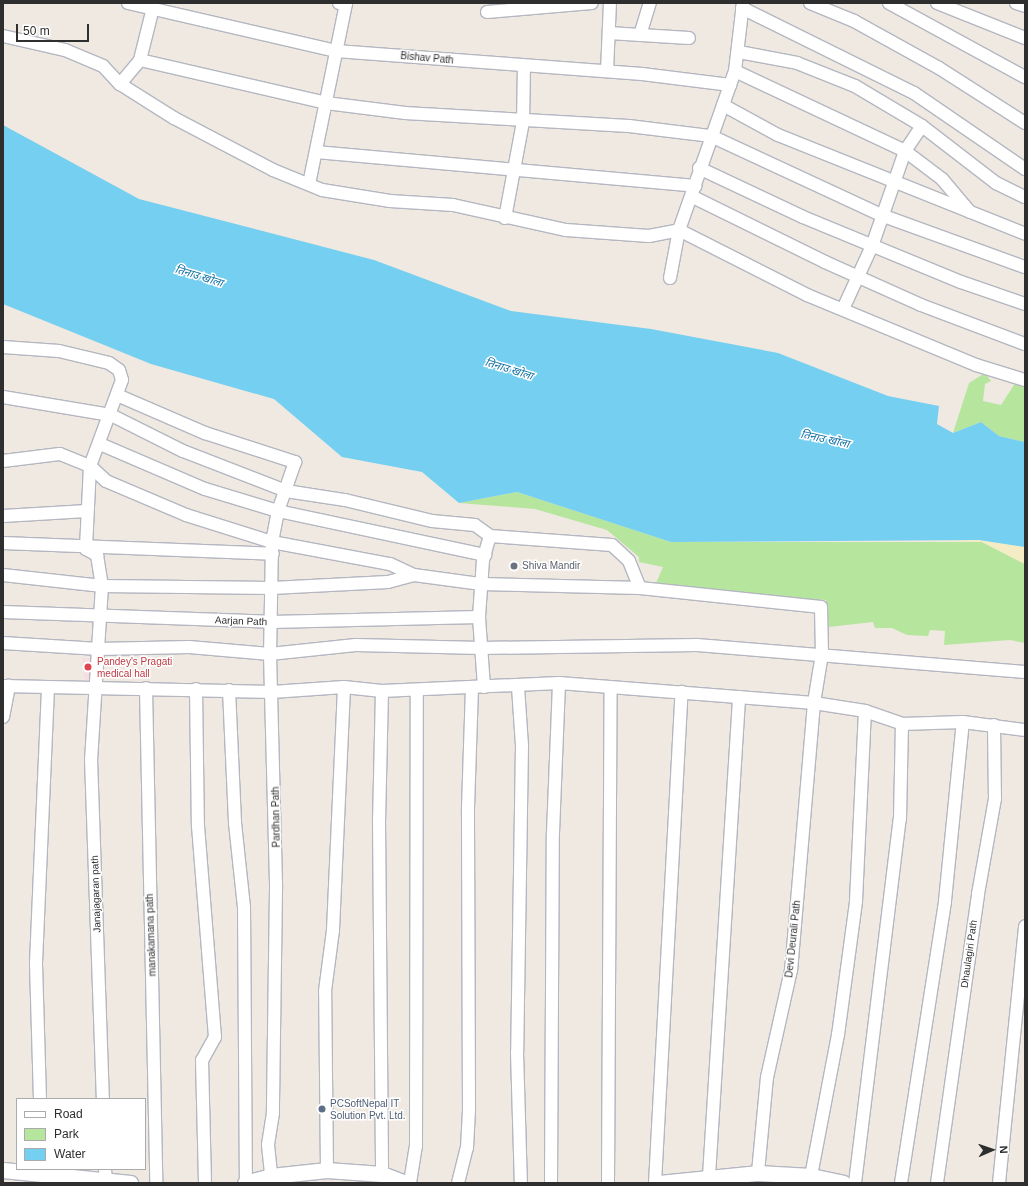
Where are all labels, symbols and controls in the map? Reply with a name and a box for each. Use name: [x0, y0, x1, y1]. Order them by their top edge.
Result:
scale bar: [18, 16, 91, 42]
text: 50 m: [23, 24, 50, 38]
street label: Bishav Path: [400, 50, 454, 66]
water label: तिनाउ खोला: [173, 262, 225, 290]
water label: तिनाउ खोला: [483, 355, 535, 383]
water label: तिनाउ खोला: [800, 427, 850, 451]
place label: Shiva Mandir: [522, 560, 580, 572]
marker: Shiva Mandir: [509, 561, 519, 571]
street label: Aarjan Path: [215, 614, 267, 628]
place label: Pandey's Pragati medical hall: [97, 655, 172, 678]
marker: Pandey's Pragati medical hall: [82, 661, 94, 673]
street label: Pardhan Path: [269, 786, 283, 848]
street label: Janajagaran path: [89, 855, 103, 933]
street label: manakamana path: [144, 893, 158, 977]
street label: Devi Deurali Path: [783, 900, 803, 978]
street label: Dhaulagiri Path: [958, 919, 980, 989]
place label: PCSoftNepal IT Solution Pvt. Ltd.: [330, 1097, 406, 1120]
legend: [16, 1098, 146, 1170]
marker: PCSoftNepal IT Solution Pvt. Ltd.: [317, 1104, 327, 1114]
text: Road: [54, 1107, 83, 1121]
text: Park: [54, 1127, 79, 1141]
north arrow: [972, 1130, 1012, 1170]
text: N: [998, 1145, 1010, 1154]
text: Water: [54, 1147, 86, 1161]

